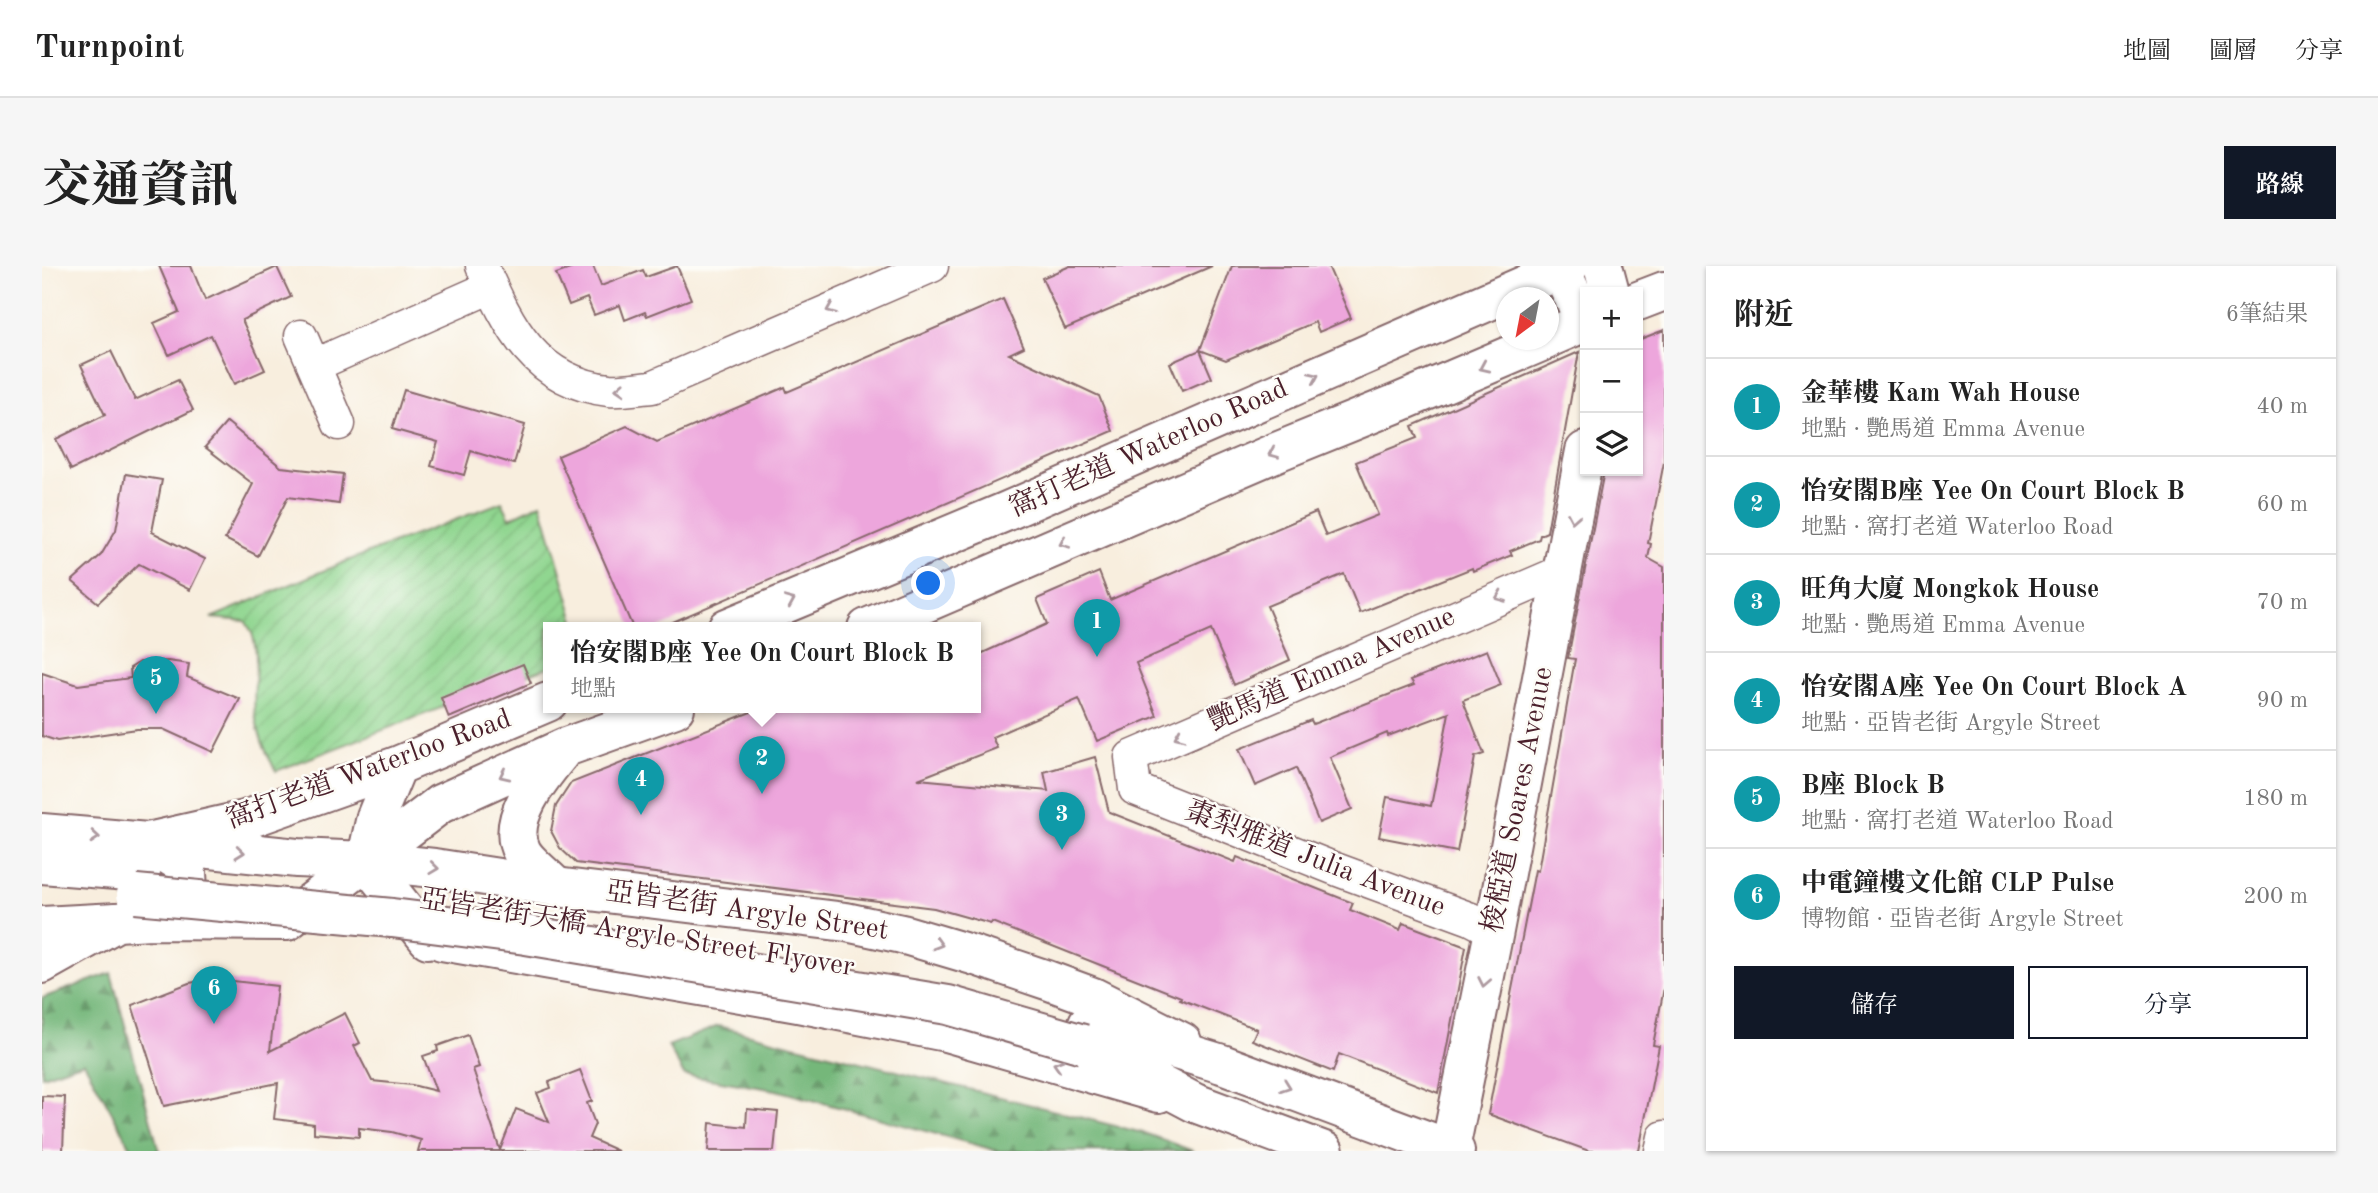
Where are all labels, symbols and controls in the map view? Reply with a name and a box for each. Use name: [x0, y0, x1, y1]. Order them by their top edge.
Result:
text: Turnpoint: [35, 32, 184, 65]
text: 地圖: [2123, 40, 2171, 64]
text: 圖層: [2209, 40, 2257, 64]
text: 分享: [2295, 40, 2343, 64]
button: 路線: [2224, 146, 2336, 219]
text: 交通資訊: [42, 164, 238, 213]
north arrow: [1496, 287, 1559, 350]
map controls: [1580, 287, 1643, 476]
button: +: [1580, 287, 1643, 350]
one-way arrow: [826, 301, 839, 315]
text: 附近: [1734, 301, 1794, 331]
text: 6筆結果: [2226, 303, 2308, 326]
button: −: [1580, 350, 1643, 413]
one-way arrow: [1479, 359, 1491, 373]
one-way arrow: [1307, 371, 1320, 385]
street label: 窩打老道 Waterloo Road: [1005, 372, 1292, 523]
one-way arrow: [614, 381, 625, 396]
text: 金華樓 Kam Wah House: [1801, 381, 2080, 407]
text: 1: [1750, 395, 1764, 418]
text: 40 m: [2257, 395, 2308, 418]
button: layers: [1580, 413, 1643, 476]
text: 地點 · 艷馬道 Emma Avenue: [1801, 418, 2085, 441]
one-way arrow: [1268, 445, 1280, 459]
text: 怡安閣B座 Yee On Court Block B: [1801, 479, 2185, 505]
text: 2: [1750, 493, 1764, 516]
text: 60 m: [2257, 493, 2308, 516]
one-way arrow: [1566, 512, 1581, 524]
text: 地點 · 窩打老道 Waterloo Road: [1801, 516, 2114, 539]
one-way arrow: [1059, 535, 1071, 549]
your location: [911, 566, 945, 600]
text: 旺角大廈 Mongkok House: [1801, 577, 2099, 603]
one-way arrow: [1495, 588, 1507, 602]
text: 3: [1750, 591, 1764, 614]
text: 70 m: [2257, 591, 2308, 614]
one-way arrow: [783, 596, 795, 610]
pin: 1: [1074, 599, 1120, 657]
street label: 艷馬道 Emma Avenue: [1203, 600, 1459, 737]
text: 地點 · 艷馬道 Emma Avenue: [1801, 614, 2085, 637]
popup: [543, 622, 981, 713]
text: 怡安閣B座 Yee On Court Block B: [570, 641, 954, 667]
pin: 5: [133, 656, 179, 714]
street label: 梭椏道 Soares Avenue: [1477, 664, 1559, 935]
text: 怡安閣A座 Yee On Court Block A: [1801, 675, 2187, 701]
text: 地點: [570, 678, 616, 701]
text: 4: [1750, 689, 1764, 712]
text: 90 m: [2257, 689, 2308, 712]
street label: 窩打老道 Waterloo Road: [222, 703, 515, 835]
text: 地點 · 亞皆老街 Argyle Street: [1801, 712, 2101, 735]
one-way arrow: [1174, 728, 1187, 742]
pin: 2: [739, 736, 785, 794]
pin: 4: [618, 757, 664, 815]
one-way arrow: [499, 767, 511, 781]
text: B座 Block B: [1801, 773, 1945, 799]
text: 5: [1750, 787, 1764, 810]
text: 180 m: [2243, 787, 2308, 810]
pin: 3: [1039, 792, 1085, 850]
street label: 棗梨雅道 Julia Avenue: [1181, 794, 1450, 922]
text: 地點 · 窩打老道 Waterloo Road: [1801, 810, 2114, 833]
one-way arrow: [90, 829, 101, 844]
one-way arrow: [235, 844, 246, 859]
one-way arrow: [428, 861, 440, 876]
text: 中電鐘樓文化館 CLP Pulse: [1801, 871, 2114, 897]
street label: 亞皆老街 Argyle Street: [604, 875, 891, 946]
street label: 亞皆老街天橋 Argyle Street Flyover: [418, 883, 857, 982]
text: 6: [1750, 885, 1764, 908]
text: 200 m: [2243, 885, 2308, 908]
text: 博物館 · 亞皆老街 Argyle Street: [1801, 908, 2124, 931]
one-way arrow: [931, 936, 943, 951]
pin: 6: [191, 966, 237, 1024]
button: 儲存: [1734, 966, 2014, 1039]
button: 分享: [2028, 966, 2308, 1039]
one-way arrow: [1478, 976, 1493, 988]
one-way arrow: [1053, 1059, 1065, 1074]
one-way arrow: [1280, 1078, 1292, 1092]

